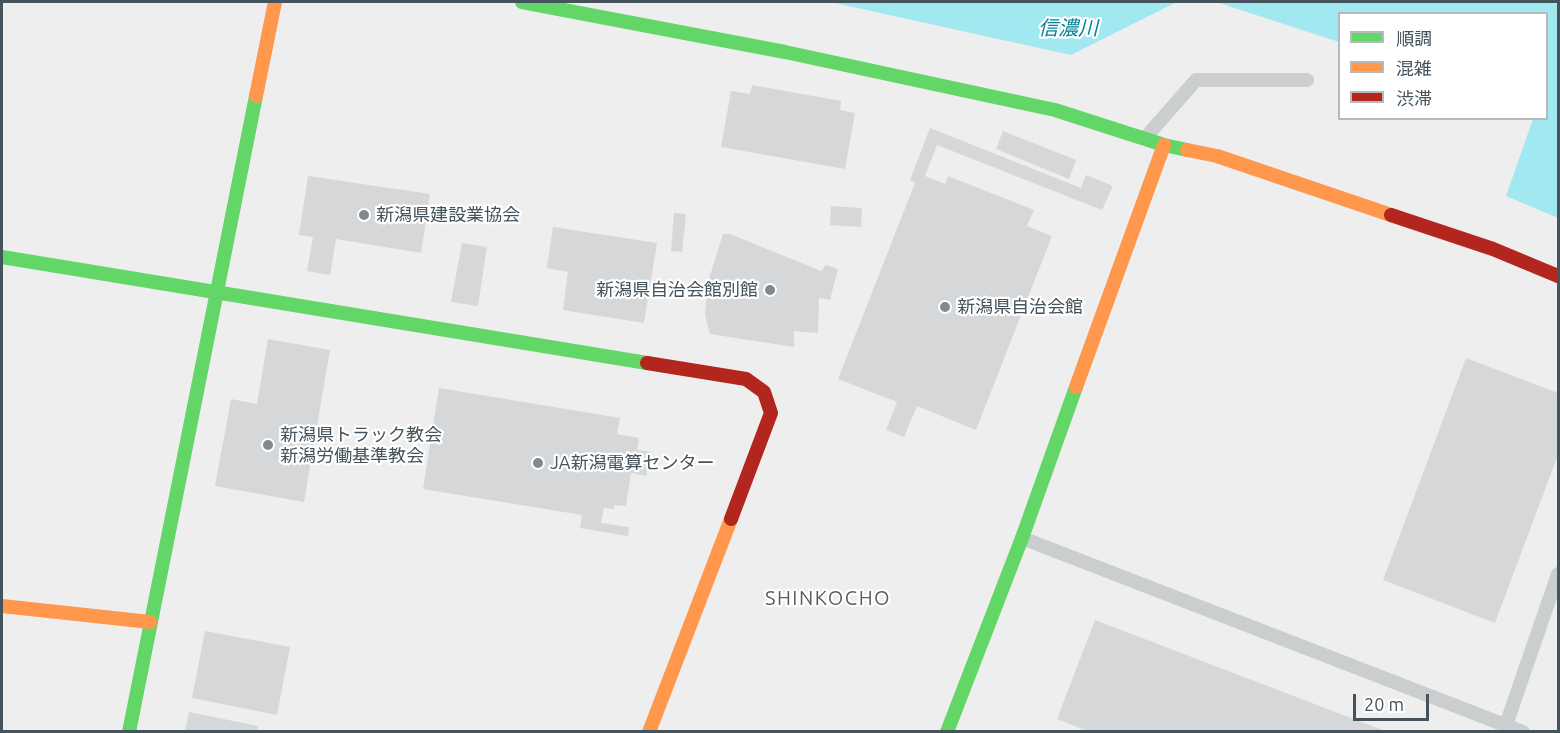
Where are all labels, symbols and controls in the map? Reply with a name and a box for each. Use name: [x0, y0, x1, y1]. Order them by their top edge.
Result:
legend: [1338, 12, 1548, 120]
water label: 信濃川: [1038, 16, 1098, 40]
text: 順調: [1396, 28, 1432, 48]
text: 混雑: [1396, 58, 1432, 78]
text: 渋滞: [1396, 88, 1432, 108]
place label: 新潟県建設業協会: [376, 204, 520, 226]
marker: 新潟県建設業協会: [357, 208, 371, 222]
place label: 新潟県自治会館別館: [596, 279, 758, 301]
marker: 新潟県自治会館別館: [763, 283, 777, 297]
place label: 新潟県自治会館: [957, 296, 1083, 318]
marker: 新潟県自治会館: [938, 300, 952, 314]
place label: 新潟県トラック教会 新潟労働基準教会: [280, 424, 442, 466]
marker: 新潟県トラック教会 新潟労働基準教会: [261, 438, 275, 452]
place label: JA新潟電算センター: [550, 452, 715, 474]
marker: JA新潟電算センター: [531, 456, 545, 470]
district label: SHINKOCHO: [765, 586, 891, 610]
scale bar: [1356, 682, 1432, 720]
text: 20 m: [1364, 694, 1404, 714]

